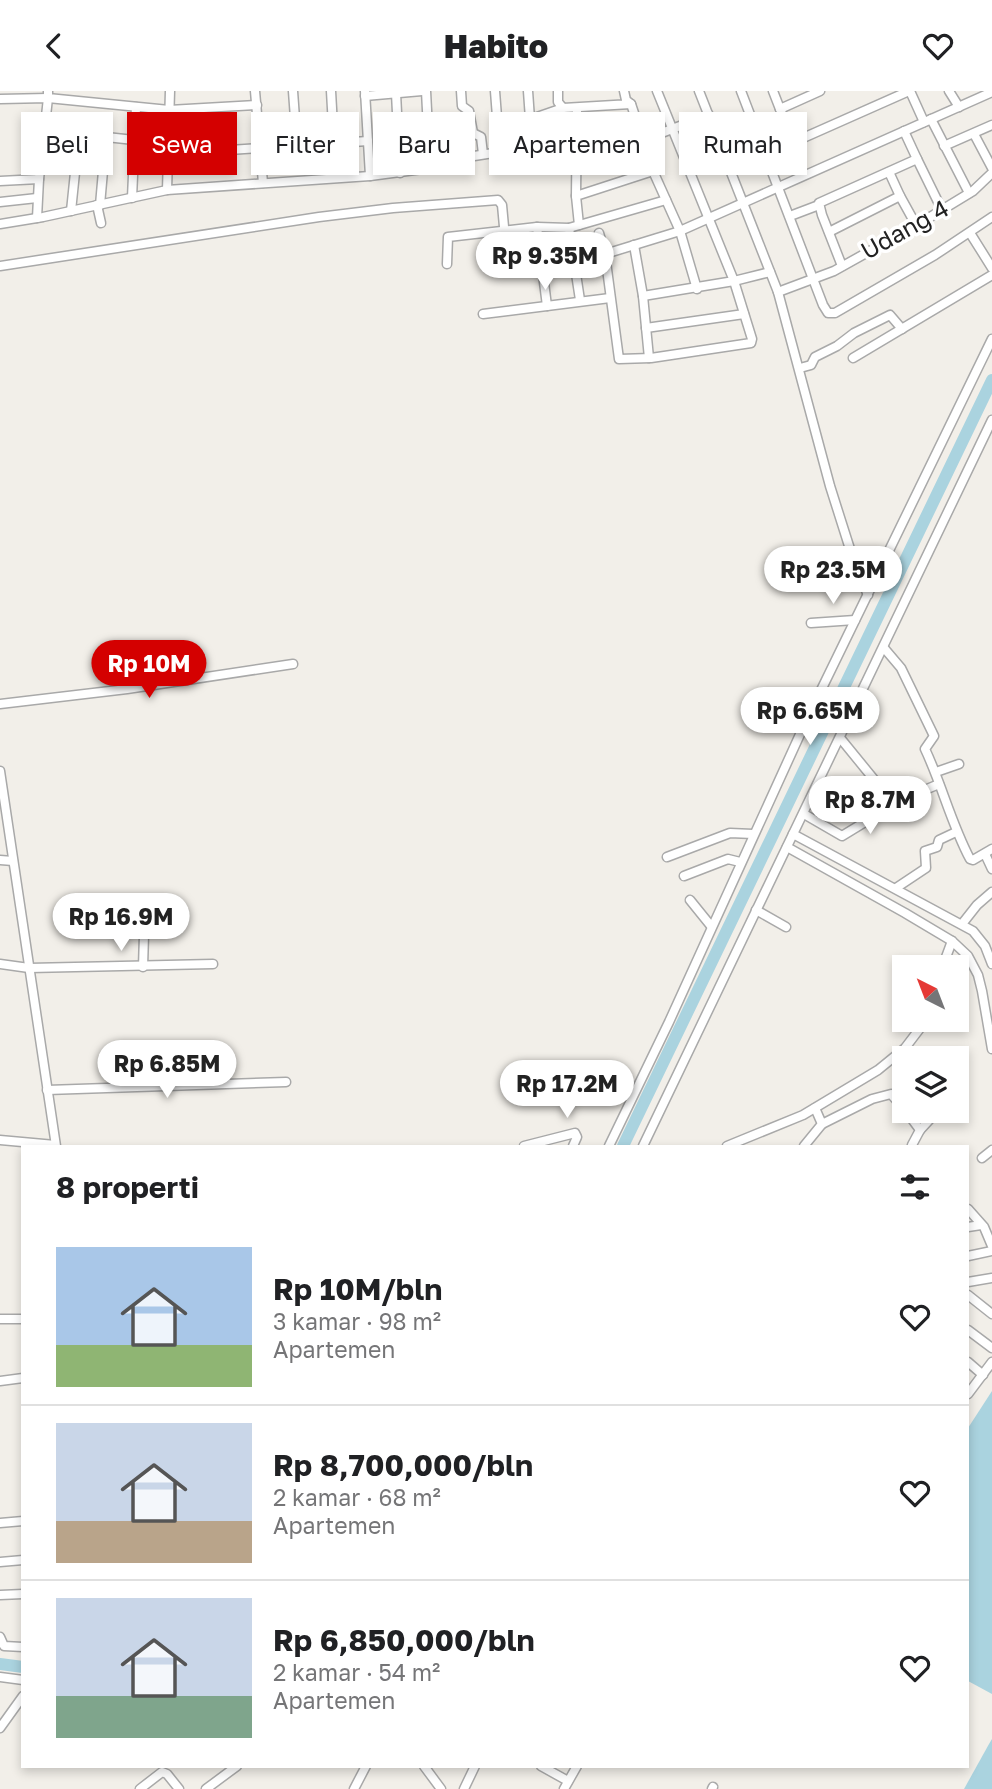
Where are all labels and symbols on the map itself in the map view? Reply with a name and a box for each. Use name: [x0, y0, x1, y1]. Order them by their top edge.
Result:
street label: Udang 4: [855, 193, 953, 265]
pin: Rp 9.35M: [473, 233, 617, 292]
pin: Rp 23.5M: [761, 547, 905, 606]
pin: Rp 10M: [92, 641, 206, 700]
pin: Rp 6.65M: [738, 687, 882, 747]
pin: Rp 8.7M: [805, 777, 935, 836]
pin: Rp 16.9M: [49, 893, 193, 953]
north arrow: [892, 955, 970, 1033]
pin: Rp 6.85M: [95, 1041, 239, 1100]
pin: Rp 17.2M: [495, 1061, 639, 1120]

